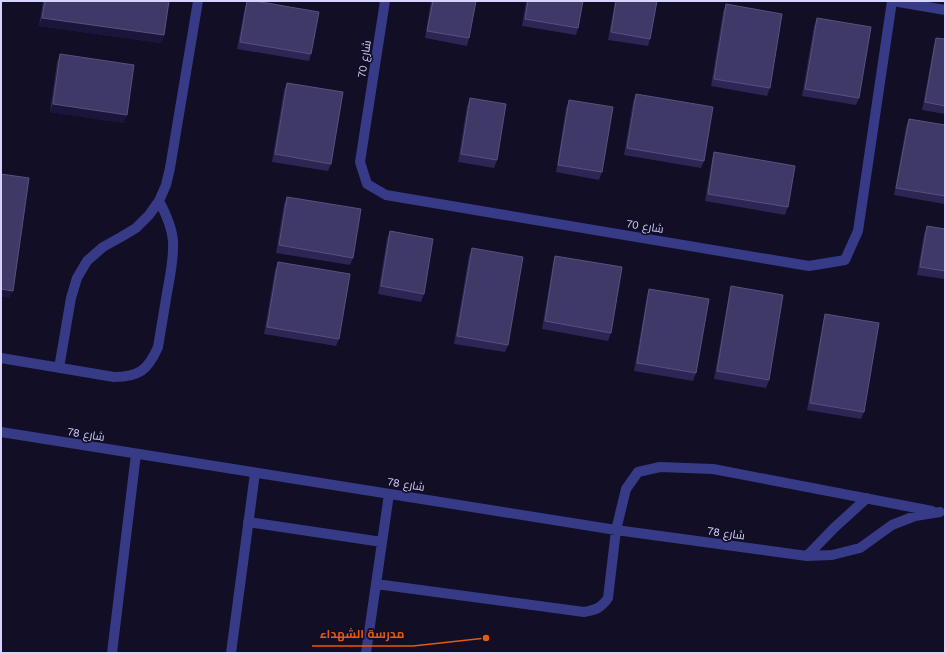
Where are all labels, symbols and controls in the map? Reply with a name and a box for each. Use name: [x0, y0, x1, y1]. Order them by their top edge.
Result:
street label: شارع 70: [355, 39, 375, 79]
street label: شارع 70: [625, 217, 665, 237]
street label: شارع 78: [66, 425, 106, 445]
street label: شارع 78: [386, 475, 426, 495]
street label: شارع 78: [706, 524, 746, 544]
callout: مدرسة الشهداء: [312, 622, 413, 646]
text: مدرسة الشهداء: [320, 627, 404, 642]

